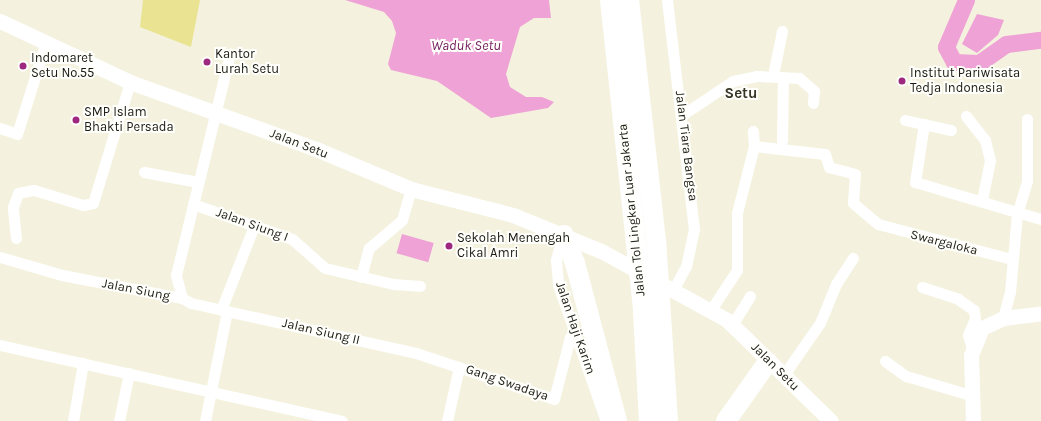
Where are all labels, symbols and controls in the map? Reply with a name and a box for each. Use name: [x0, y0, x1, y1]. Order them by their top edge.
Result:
water label: Waduk Setu: [431, 38, 501, 54]
place label: Kantor Lurah Setu: [215, 47, 279, 78]
place label: Indomaret Setu No.55: [31, 51, 94, 82]
marker: Kantor Lurah Setu: [202, 57, 212, 67]
marker: Indomaret Setu No.55: [18, 61, 28, 71]
place label: Institut Pariwisata Tedja Indonesia: [910, 66, 1020, 97]
marker: Institut Pariwisata Tedja Indonesia: [897, 76, 907, 86]
district label: Setu: [725, 85, 757, 103]
street label: Jalan Tiara Bangsa: [671, 90, 701, 202]
place label: SMP Islam Bhakti Persada: [84, 105, 174, 136]
marker: SMP Islam Bhakti Persada: [71, 115, 81, 125]
street label: Jalan Tol Lingkar Luar Jakarta: [615, 123, 649, 297]
street label: Jalan Setu: [268, 126, 330, 162]
street label: Jalan Siung I: [214, 205, 290, 245]
street label: Swargaloka: [909, 227, 979, 259]
place label: Sekolah Menengah Cikal Amri: [457, 231, 570, 262]
marker: Sekolah Menengah Cikal Amri: [444, 241, 454, 251]
street label: Jalan Siung: [101, 276, 171, 304]
street label: Jalan Haji Karim: [552, 280, 598, 376]
street label: Jalan Siung II: [281, 315, 361, 349]
street label: Jalan Setu: [748, 340, 802, 394]
street label: Gang Swadaya: [464, 362, 550, 404]

